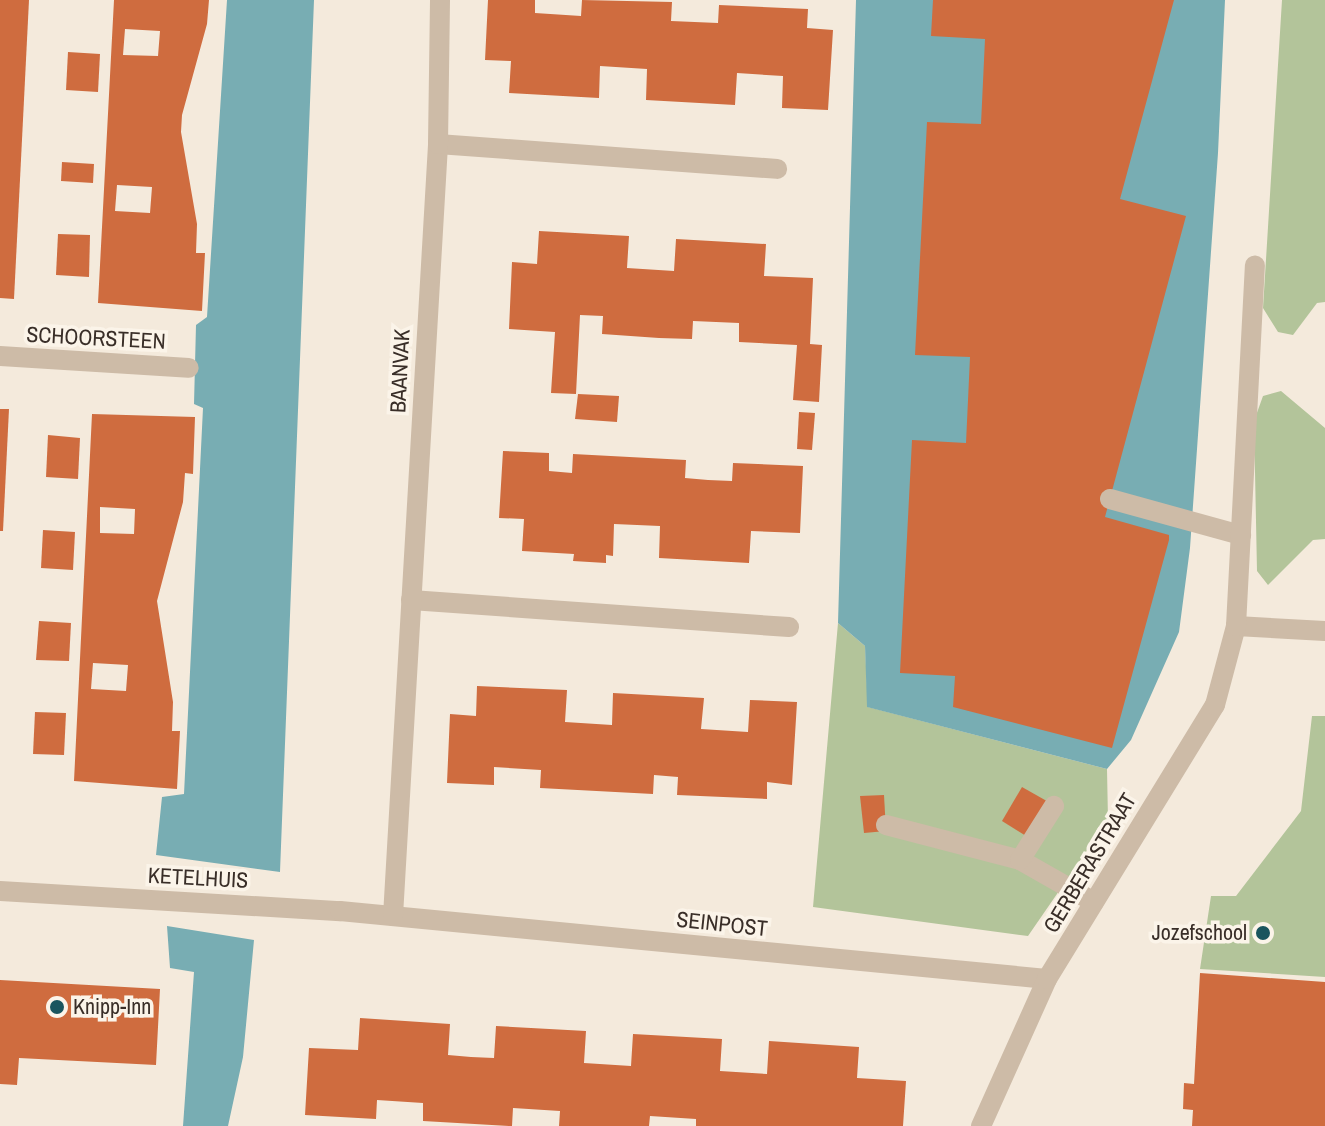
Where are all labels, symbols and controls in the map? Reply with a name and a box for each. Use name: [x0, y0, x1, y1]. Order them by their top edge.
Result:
street label: SCHOORSTEEN: [26, 321, 166, 355]
street label: BAANVAK: [385, 328, 415, 414]
street label: GERBERASTRAAT: [1038, 788, 1142, 938]
street label: KETELHUIS: [147, 862, 249, 894]
street label: SEINPOST: [675, 906, 769, 942]
place label: Jozefschool: [1152, 920, 1247, 946]
marker: Jozefschool: [1254, 924, 1272, 942]
place label: Knipp-Inn: [73, 994, 151, 1020]
marker: Knipp-Inn: [48, 998, 66, 1016]

